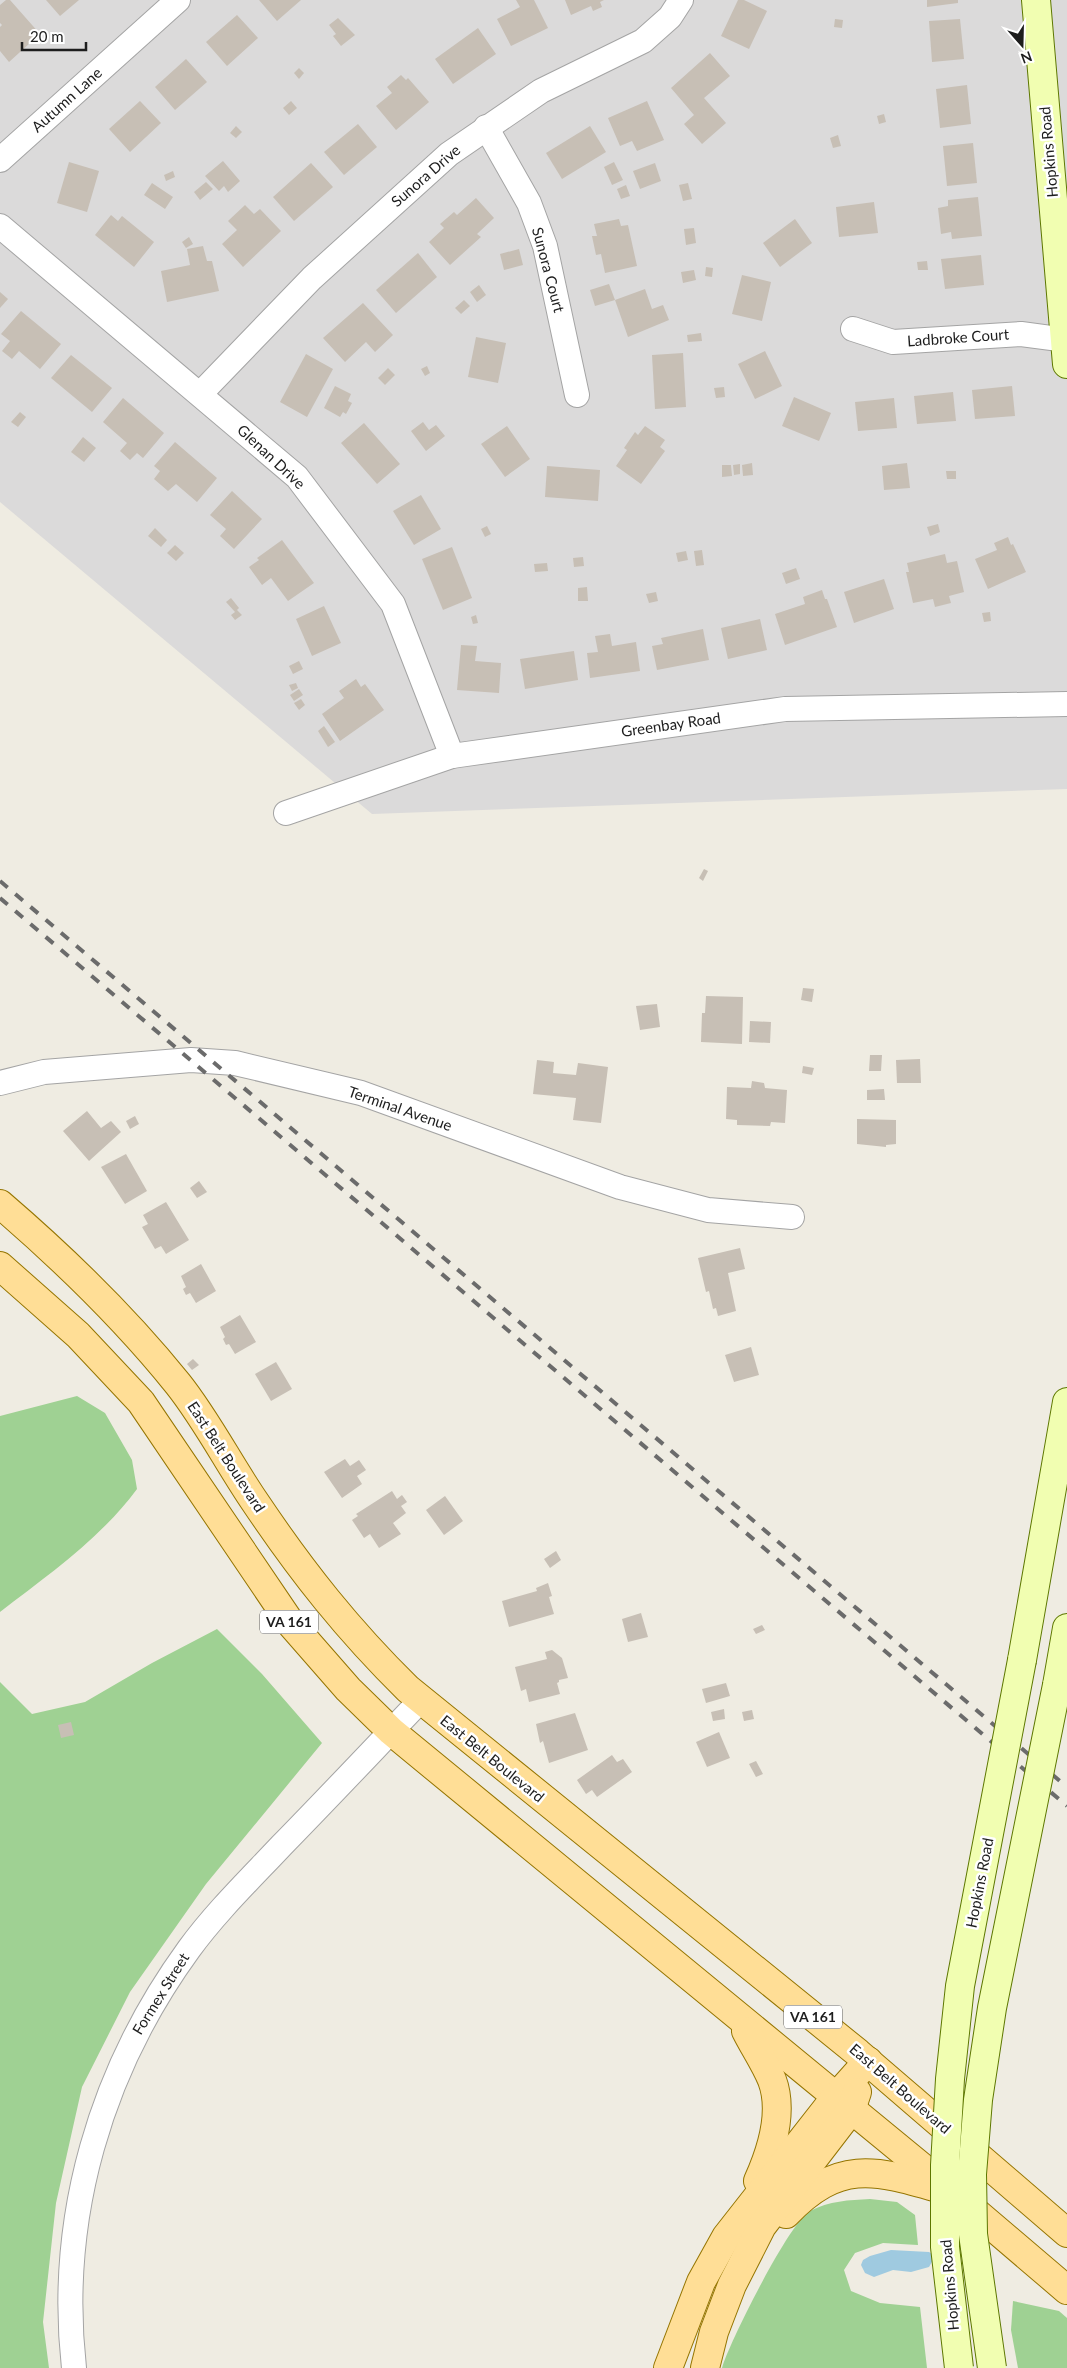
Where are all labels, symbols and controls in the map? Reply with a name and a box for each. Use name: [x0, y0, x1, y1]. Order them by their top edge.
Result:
scale bar: [22, 20, 86, 52]
north arrow: [997, 20, 1047, 70]
text: 20 m: [30, 27, 64, 45]
text: N: [1019, 48, 1035, 68]
street label: Autumn Lane: [28, 63, 105, 135]
street label: Hopkins Road: [1035, 106, 1061, 198]
street label: Sunora Drive: [387, 140, 464, 210]
street label: Sunora Court: [529, 225, 569, 315]
street label: Ladbroke Court: [906, 324, 1010, 350]
street label: Glenan Drive: [234, 420, 309, 492]
street label: Greenbay Road: [620, 708, 722, 740]
street label: Terminal Avenue: [346, 1082, 455, 1134]
street label: East Belt Boulevard: [184, 1398, 269, 1515]
road number: VA 161: [260, 1610, 318, 1634]
street label: East Belt Boulevard: [437, 1711, 548, 1806]
street label: Hopkins Road: [961, 1836, 997, 1929]
street label: Formex Street: [128, 1949, 193, 2038]
road number: VA 161: [784, 2005, 842, 2028]
street label: East Belt Boulevard: [846, 2039, 955, 2137]
street label: Hopkins Road: [936, 2239, 962, 2331]

